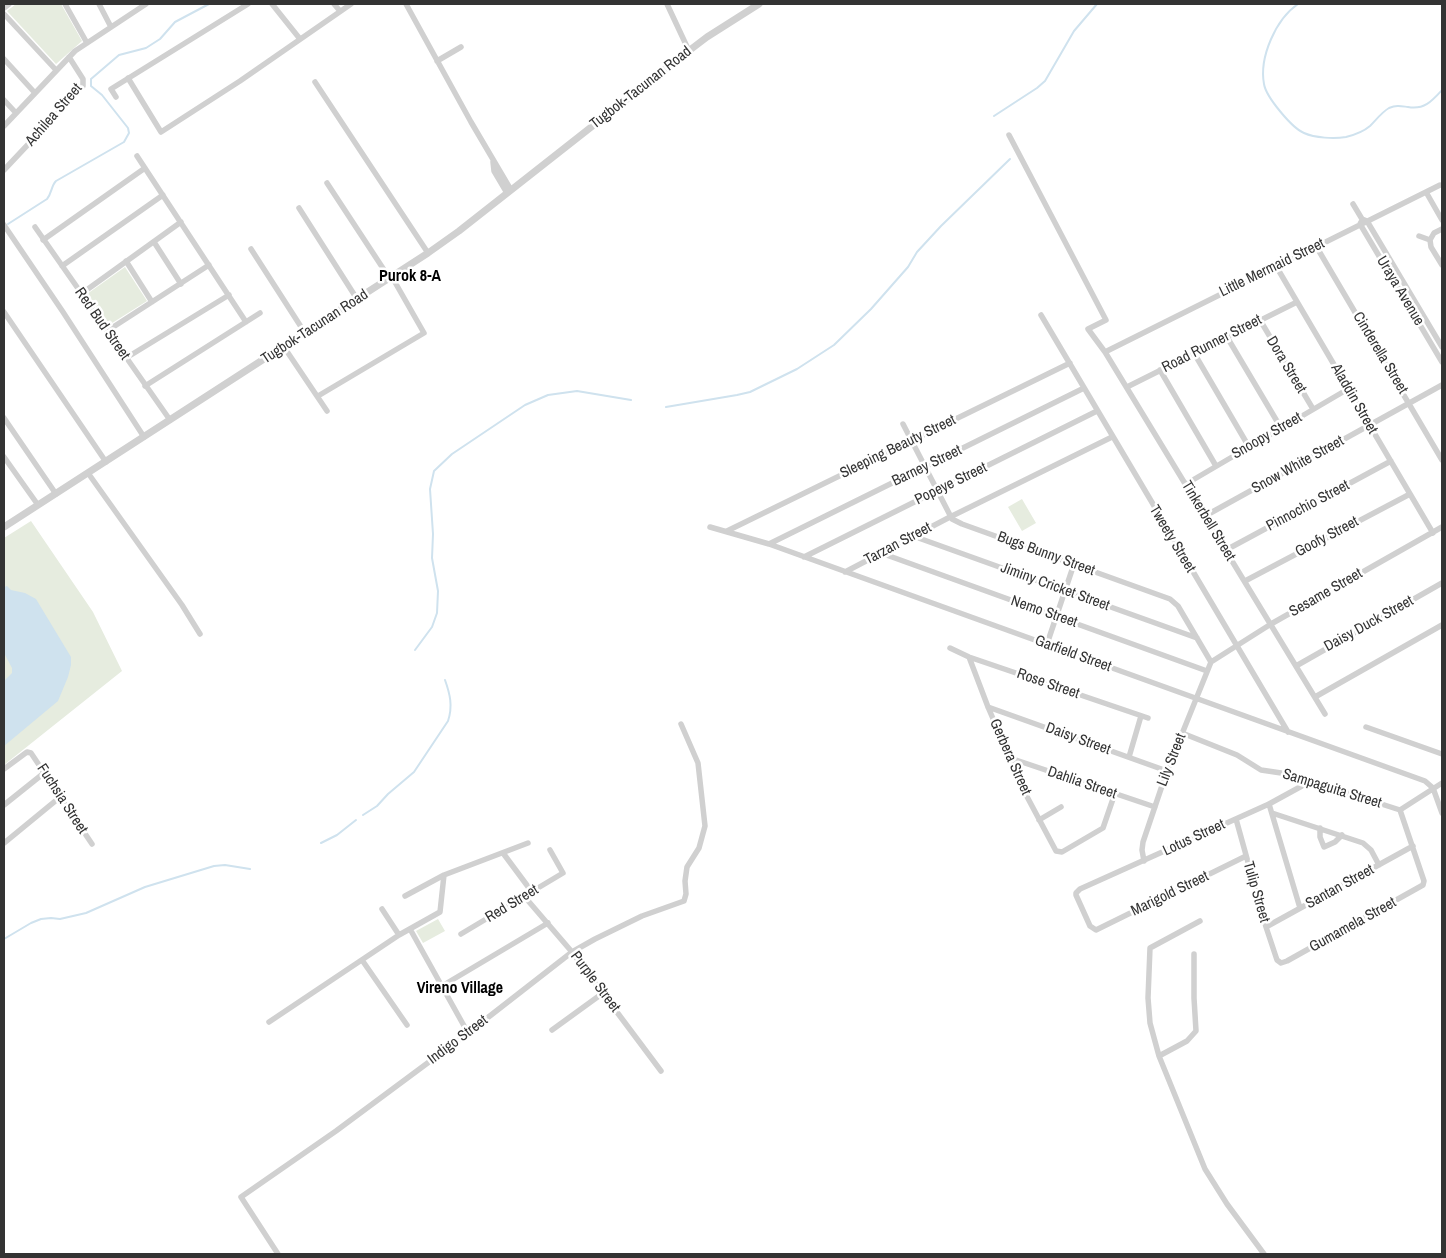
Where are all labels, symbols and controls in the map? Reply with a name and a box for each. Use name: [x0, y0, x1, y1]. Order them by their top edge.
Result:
street label: Tugbok-Tacunan Road: [587, 43, 695, 133]
street label: Achilea Street: [22, 80, 86, 150]
street label: Little Mermaid Street: [1216, 235, 1328, 301]
street label: Uraya Avenue: [1372, 253, 1428, 329]
district label: Purok 8-A: [379, 267, 441, 287]
street label: Red Bud Street: [71, 284, 133, 364]
street label: Tugbok-Tacunan Road: [258, 286, 372, 368]
street label: Cinderella Street: [1349, 309, 1411, 397]
street label: Road Runner Street: [1159, 311, 1265, 377]
street label: Dora Street: [1262, 333, 1310, 397]
street label: Aladdin Street: [1327, 361, 1381, 437]
street label: Snoopy Street: [1229, 409, 1305, 463]
street label: Sleeping Beauty Street: [837, 411, 959, 483]
street label: Snow White Street: [1249, 432, 1347, 498]
street label: Barney Street: [889, 441, 965, 491]
street label: Popeye Street: [912, 459, 990, 509]
street label: Pinnochio Street: [1263, 477, 1353, 535]
street label: Tinkerbell Street: [1177, 478, 1239, 564]
street label: Tweety Street: [1145, 502, 1199, 576]
street label: Goofy Street: [1292, 513, 1362, 561]
street label: Tarzan Street: [861, 519, 935, 569]
street label: Bugs Bunny Street: [995, 528, 1097, 580]
street label: Jiminy Cricket Street: [998, 559, 1112, 615]
street label: Sesame Street: [1286, 565, 1366, 621]
street label: Nemo Street: [1008, 592, 1080, 632]
street label: Daisy Duck Street: [1321, 592, 1417, 656]
street label: Garfield Street: [1032, 632, 1114, 676]
street label: Rose Street: [1014, 665, 1082, 703]
street label: Gerbera Street: [985, 716, 1035, 798]
street label: Daisy Street: [1043, 719, 1113, 759]
street label: Lily Street: [1154, 731, 1190, 789]
street label: Fuchsia Street: [33, 761, 91, 837]
street label: Dahlia Street: [1045, 763, 1119, 803]
street label: Sampaguita Street: [1280, 765, 1384, 813]
street label: Lotus Street: [1160, 816, 1228, 860]
street label: Tulip Street: [1239, 859, 1273, 925]
street label: Santan Street: [1303, 861, 1377, 913]
street label: Marigold Street: [1128, 867, 1212, 921]
street label: Red Street: [482, 881, 542, 927]
street label: Gumamela Street: [1306, 894, 1400, 956]
street label: Purple Street: [566, 948, 624, 1016]
district label: Vireno Village: [417, 979, 503, 999]
street label: Indigo Street: [424, 1012, 492, 1068]

